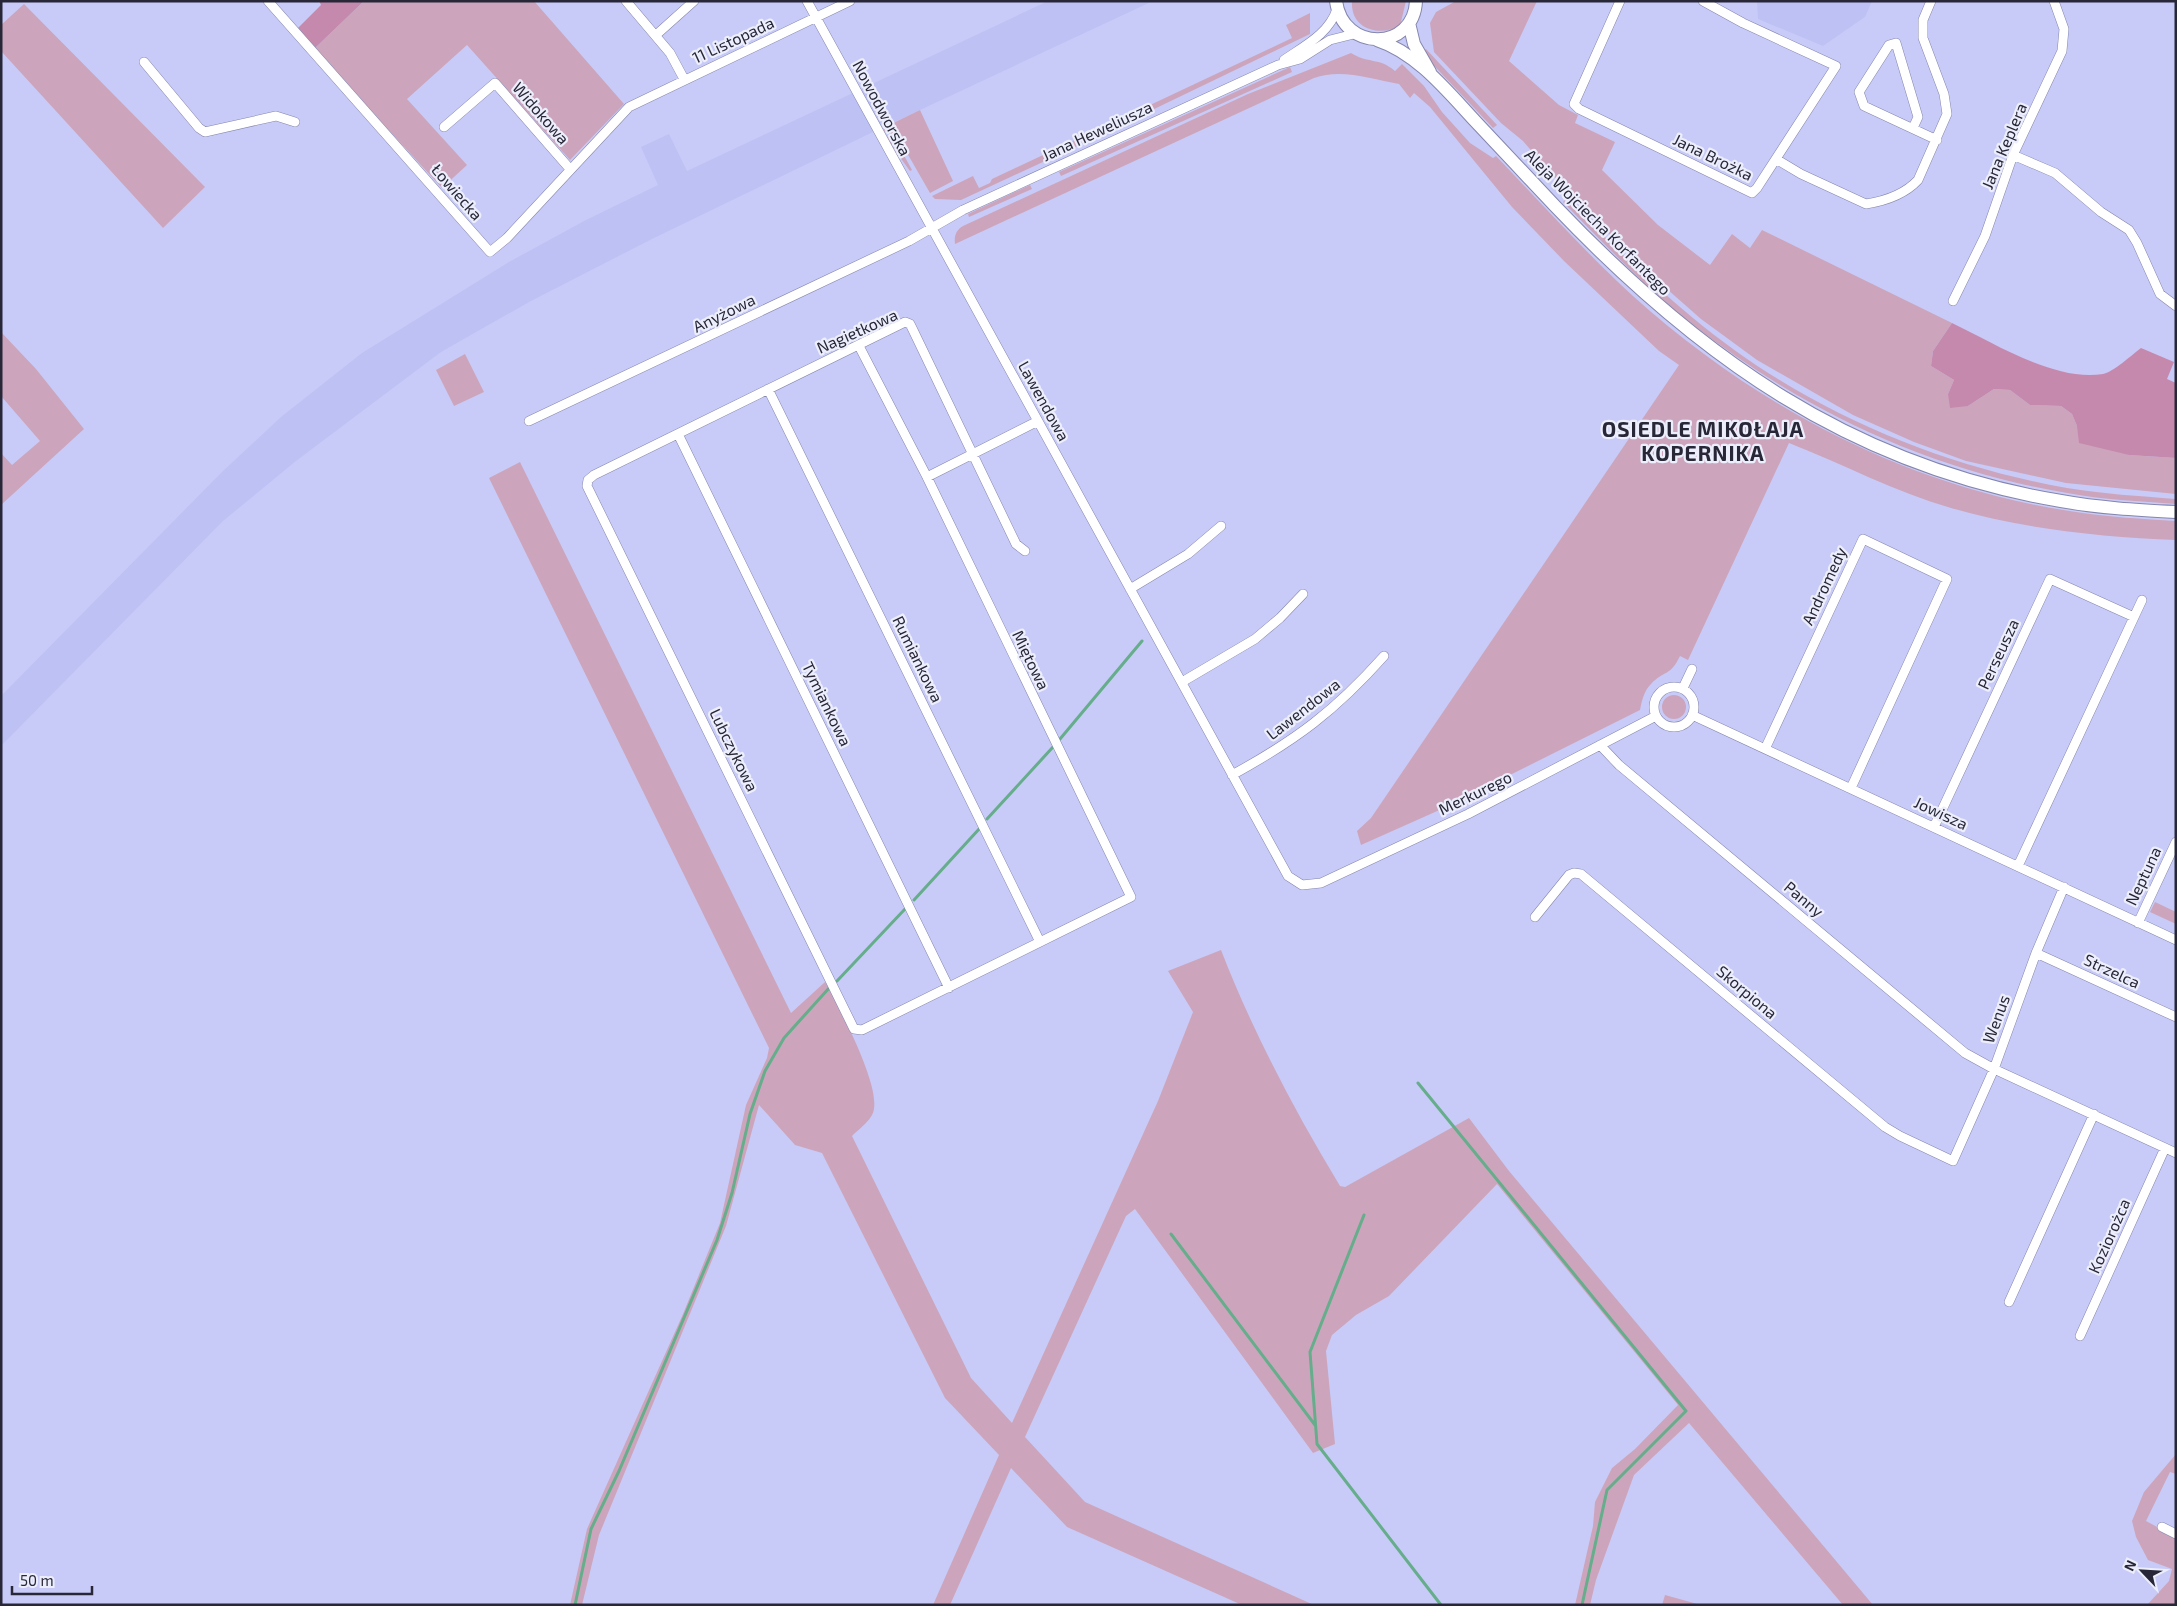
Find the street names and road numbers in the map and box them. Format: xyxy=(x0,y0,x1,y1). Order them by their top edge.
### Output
street label: 11 Listopada xyxy=(689,12,777,67)
street label: Nowodworska xyxy=(849,57,916,159)
street label: Widokowa xyxy=(509,78,574,148)
street label: Jana Heweliusza xyxy=(1038,97,1155,164)
street label: Jana Keplera xyxy=(1977,100,2030,192)
street label: Jana Brożka xyxy=(1670,129,1756,184)
street label: Aleja Wojciecha Korfantego xyxy=(1521,145,1675,299)
street label: Łowiecka xyxy=(428,160,487,223)
street label: Anyżowa xyxy=(690,289,758,336)
street label: Nagietkowa xyxy=(813,304,900,357)
street label: Lawendowa xyxy=(1015,358,1074,444)
street label: Andromedy xyxy=(1797,543,1850,628)
street label: Rumiankowa xyxy=(889,612,948,705)
street label: Perseusza xyxy=(1973,616,2022,692)
street label: Miętowa xyxy=(1009,627,1054,693)
street label: Tymiankowa xyxy=(799,658,856,749)
street label: Lawendowa xyxy=(1262,674,1343,743)
street label: Lubczykowa xyxy=(706,705,763,794)
street label: Merkurego xyxy=(1435,767,1514,818)
street label: Jowisza xyxy=(1911,792,1971,833)
street label: Neptuna xyxy=(2121,843,2164,908)
street label: Panny xyxy=(1781,877,1828,921)
street label: Strzelca xyxy=(2081,949,2143,992)
street label: Skorpiona xyxy=(1713,961,1781,1022)
street label: Wenus xyxy=(1978,992,2013,1046)
street label: Koziorożca xyxy=(2084,1196,2133,1276)

